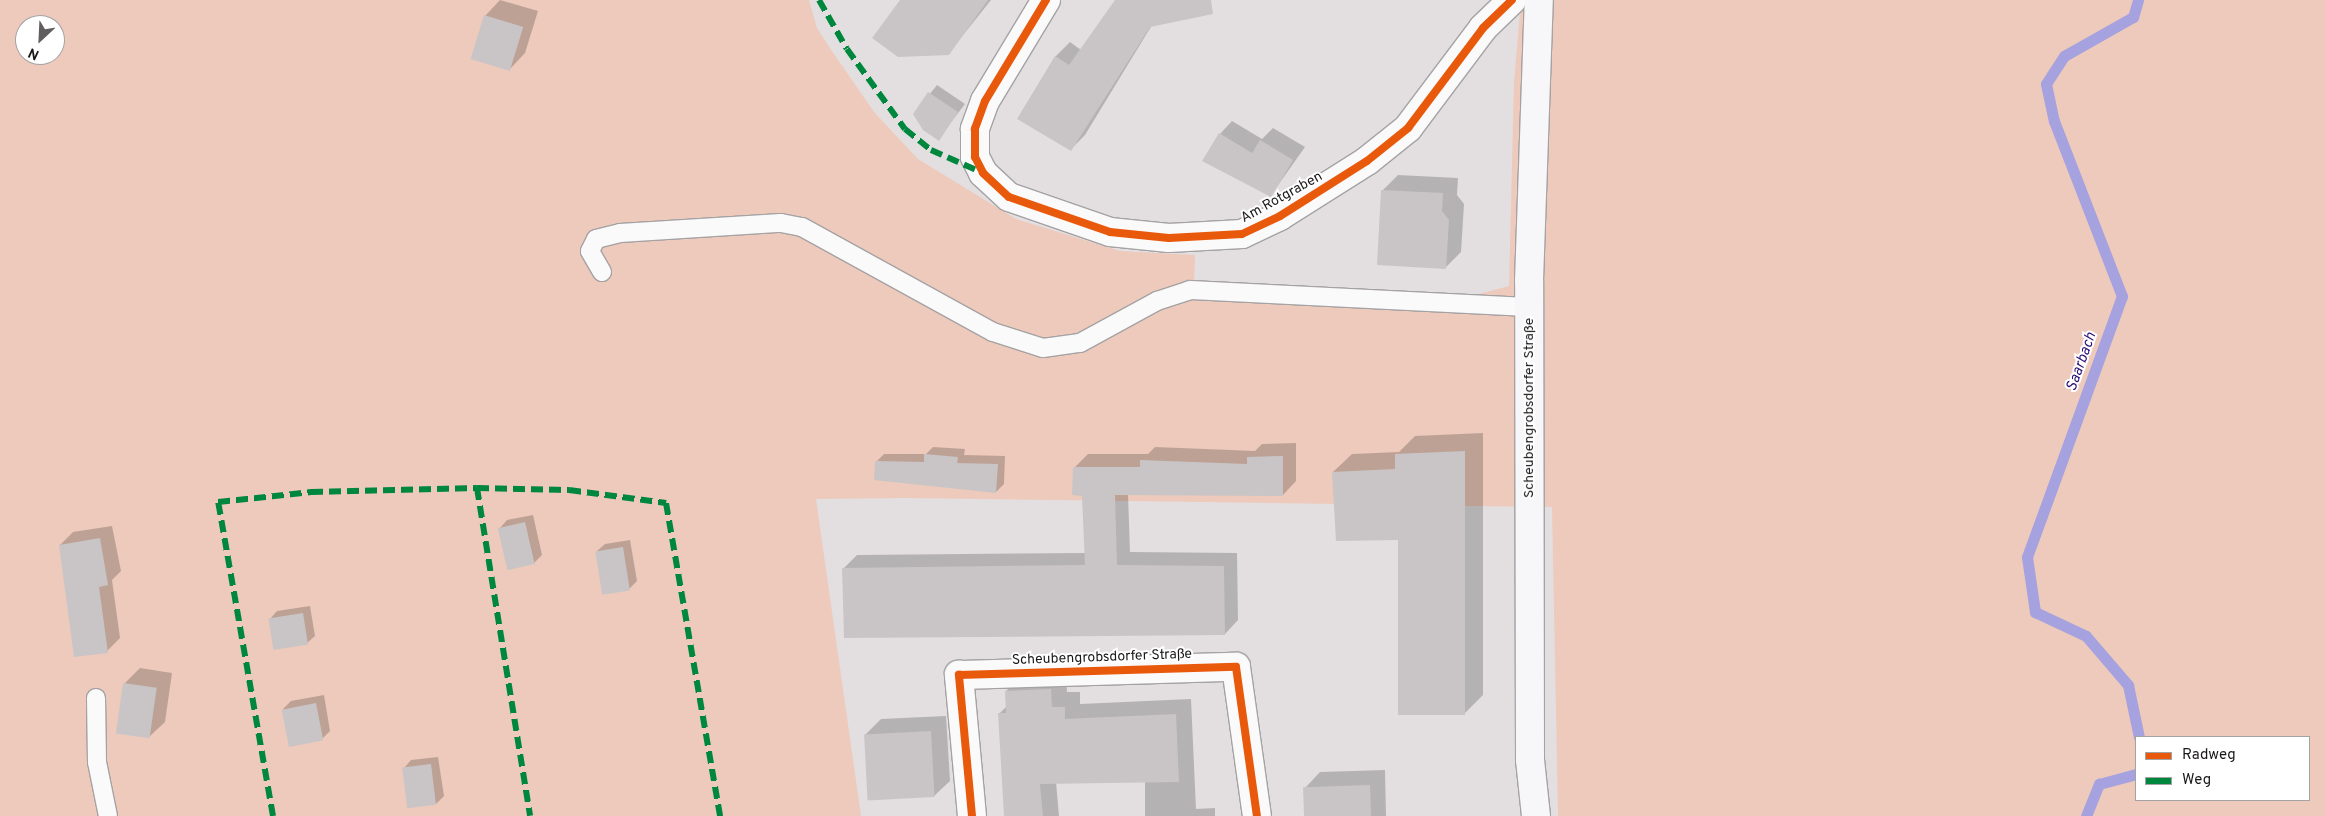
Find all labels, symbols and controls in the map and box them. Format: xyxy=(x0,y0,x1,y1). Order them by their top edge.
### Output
north arrow xyxy=(15,15,65,65)
text: N xyxy=(26,43,42,63)
street label: Am Rotgraben xyxy=(1238,169,1326,227)
street label: Scheubengrobsdorfer Straße xyxy=(1522,318,1538,498)
water label: Saarbach xyxy=(2063,330,2101,394)
street label: Scheubengrobsdorfer Straße xyxy=(1012,646,1192,670)
legend xyxy=(2135,736,2310,801)
text: Radweg xyxy=(2182,746,2236,765)
text: Weg xyxy=(2182,771,2211,790)

